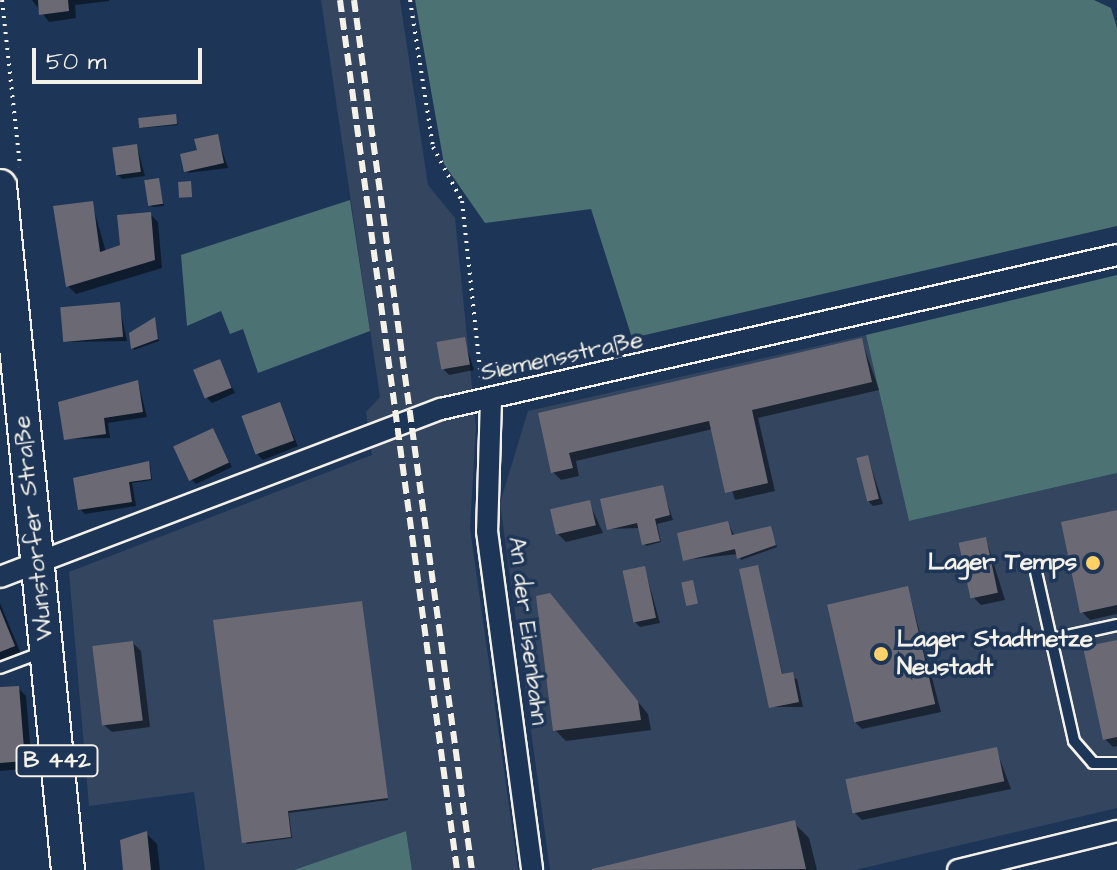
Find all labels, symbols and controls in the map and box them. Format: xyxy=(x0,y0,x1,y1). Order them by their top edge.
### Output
scale bar xyxy=(36,32,206,82)
text: 50 m xyxy=(46,45,106,79)
street label: Siemensstraße xyxy=(478,326,646,388)
street label: Wunstorfer Straße xyxy=(8,414,60,642)
street label: An der Eisenbahn xyxy=(501,535,553,727)
place label: Lager Temps xyxy=(928,549,1077,577)
marker: Lager Temps xyxy=(1084,554,1102,572)
place label: Lager Stadtnetze Neustadt xyxy=(897,626,1093,682)
marker: Lager Stadtnetze Neustadt xyxy=(872,645,890,663)
road number: B 442 xyxy=(15,743,99,779)

